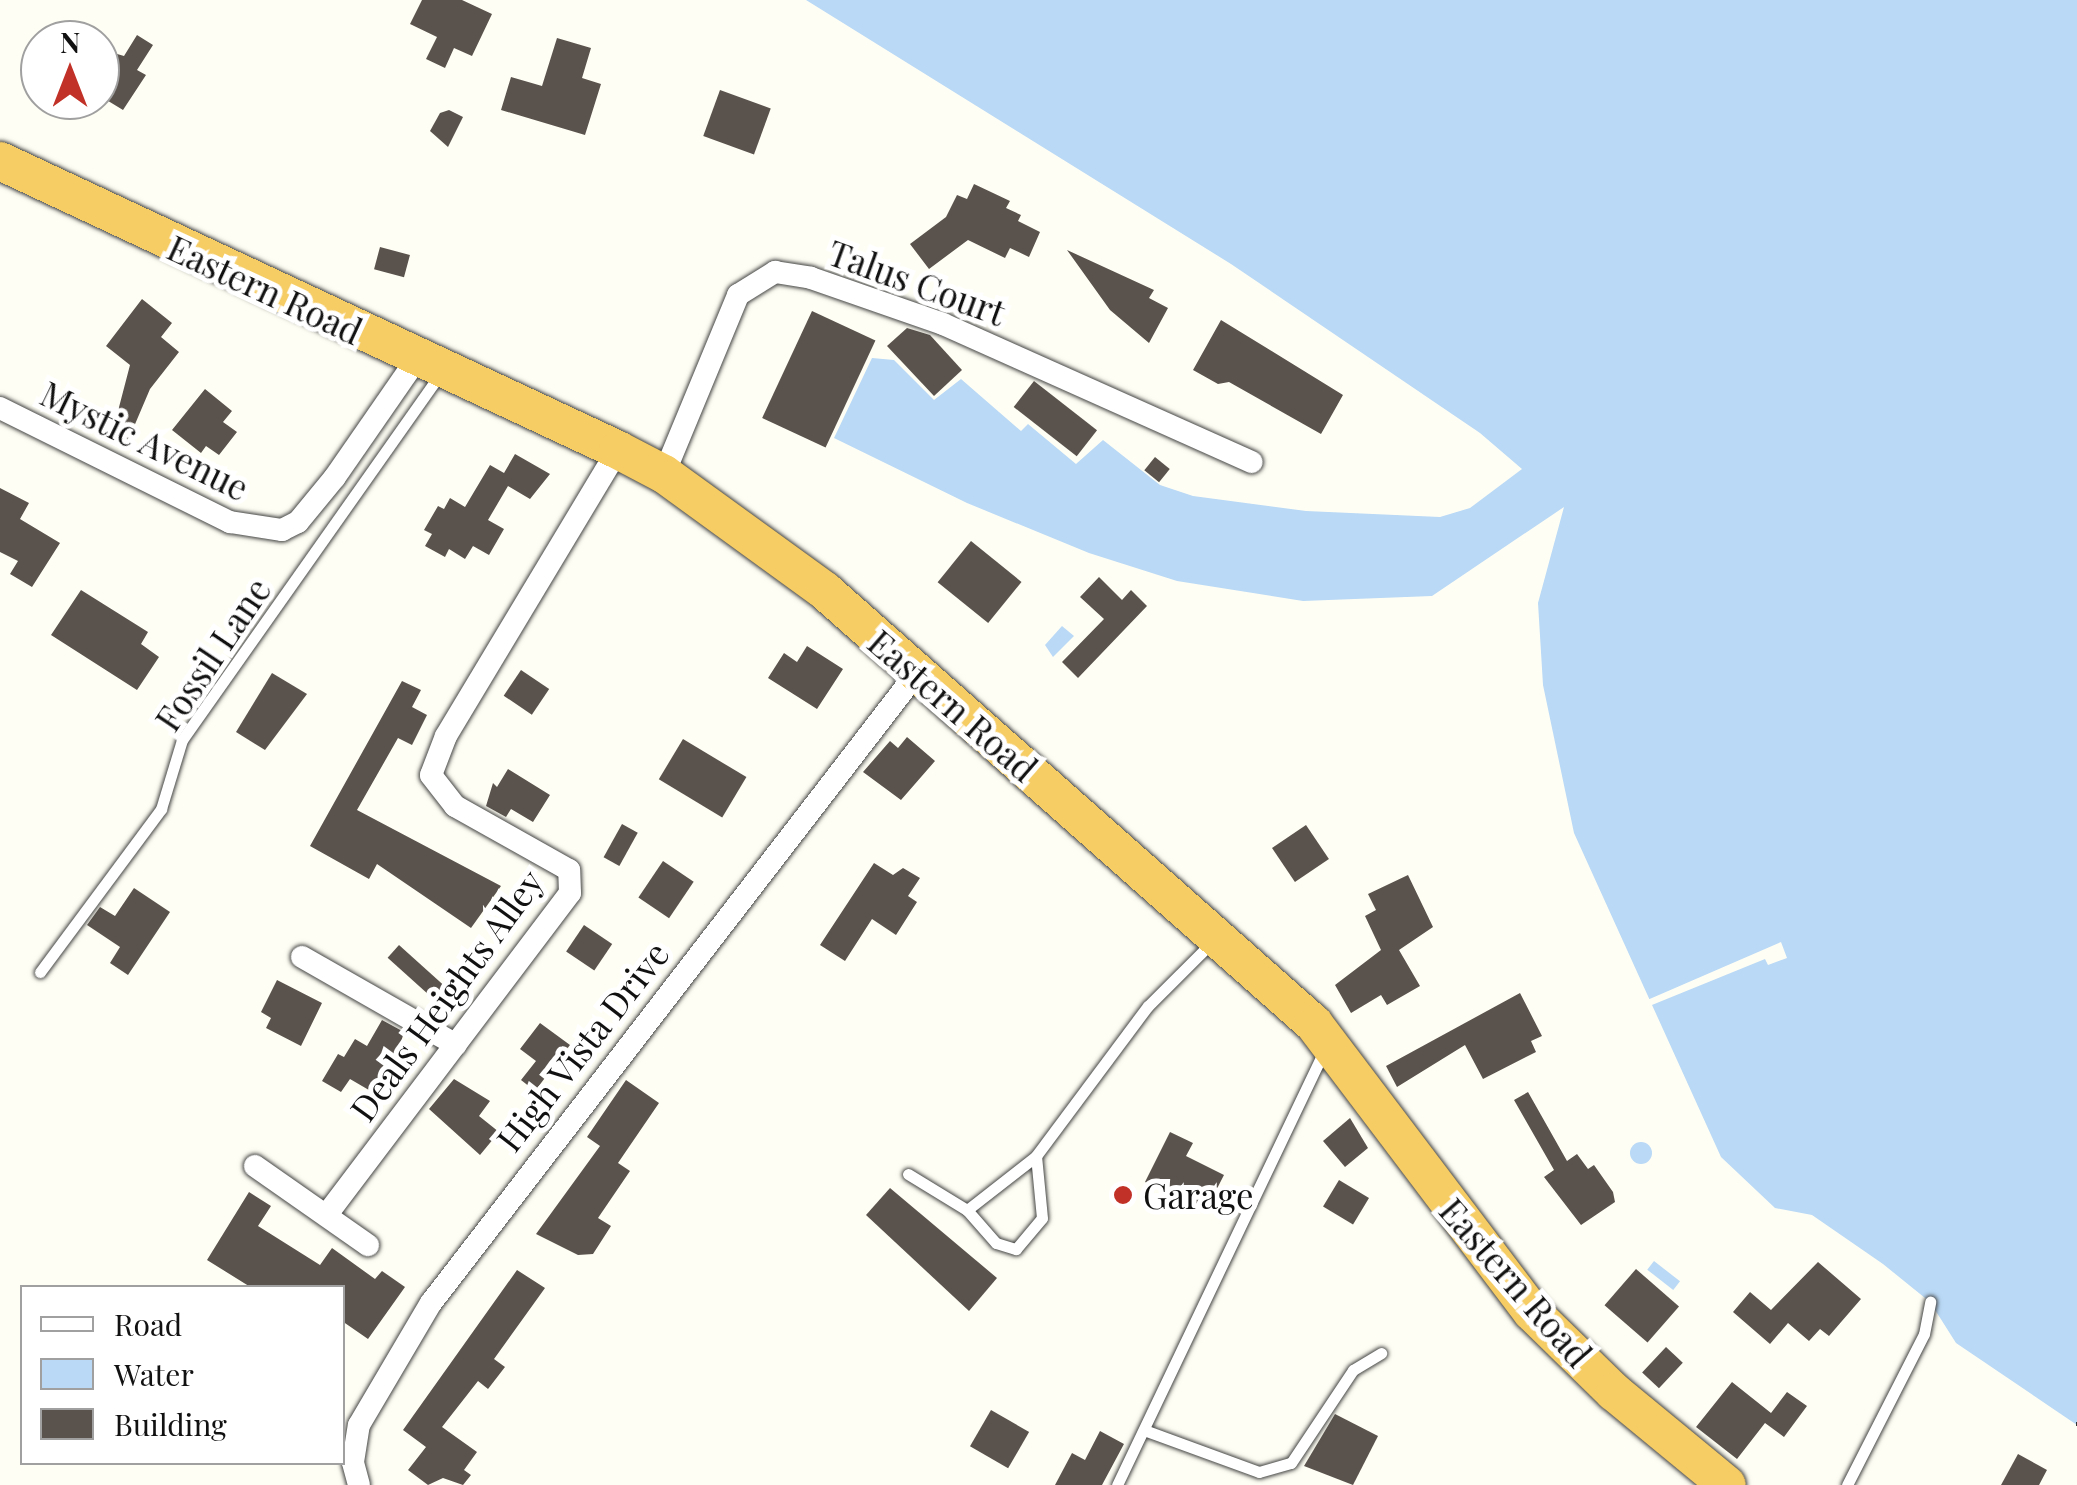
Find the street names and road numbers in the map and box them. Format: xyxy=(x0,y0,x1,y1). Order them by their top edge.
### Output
street label: Eastern Road xyxy=(161,226,369,352)
street label: Talus Court xyxy=(823,231,1011,333)
street label: Mystic Avenue xyxy=(34,371,256,509)
street label: Fossil Lane xyxy=(146,570,278,738)
street label: Eastern Road xyxy=(860,620,1046,790)
street label: Deals Heights Alley xyxy=(340,861,552,1129)
street label: High Vista Drive xyxy=(487,932,677,1160)
street label: Eastern Road xyxy=(1431,1189,1601,1375)

